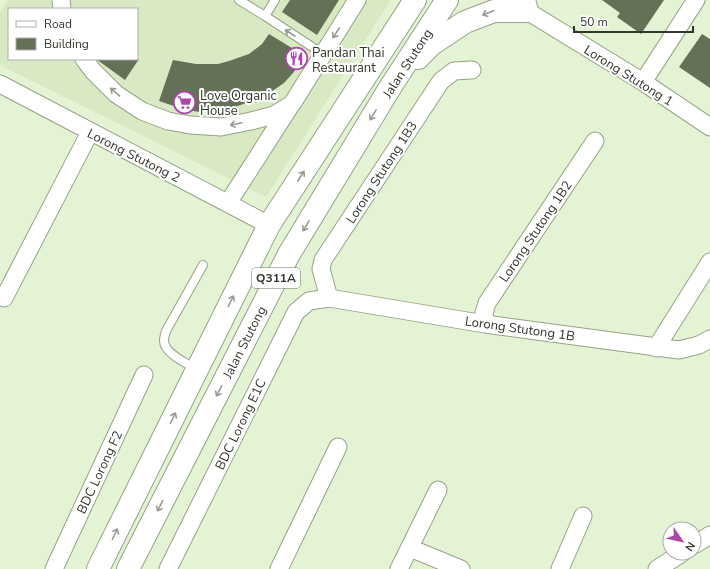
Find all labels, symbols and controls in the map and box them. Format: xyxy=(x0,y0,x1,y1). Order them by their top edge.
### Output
legend xyxy=(8,8,138,60)
scale bar xyxy=(574,8,693,34)
one-way arrow xyxy=(483,10,495,18)
text: 50 m xyxy=(580,14,608,30)
text: Road xyxy=(44,16,72,32)
street label: Jalan Stutong xyxy=(378,25,437,102)
one-way arrow xyxy=(332,27,340,38)
one-way arrow xyxy=(285,29,296,37)
text: Building xyxy=(44,36,89,52)
street label: Lorong Stutong 1 xyxy=(580,41,677,111)
place label: Pandan Thai Restaurant xyxy=(312,44,385,77)
restaurant icon: Pandan Thai Restaurant xyxy=(283,46,309,72)
place label: Love Organic House xyxy=(200,87,276,120)
one-way arrow xyxy=(110,88,120,97)
supermarket icon: Love Organic House xyxy=(172,89,198,115)
one-way arrow xyxy=(369,109,377,120)
street label: Lorong Stutong 1B3 xyxy=(342,118,422,227)
one-way arrow xyxy=(230,121,243,129)
street label: Lorong Stutong 2 xyxy=(84,125,183,187)
one-way arrow xyxy=(297,170,305,182)
street label: Lorong Stutong 1B2 xyxy=(495,177,576,286)
one-way arrow xyxy=(301,220,309,232)
road number: Q311A xyxy=(252,268,300,288)
one-way arrow xyxy=(227,295,235,307)
street label: Jalan Stutong xyxy=(218,303,271,383)
street label: Lorong Stutong 1B xyxy=(464,312,576,346)
street label: BDC Lorong E1C xyxy=(211,376,271,473)
one-way arrow xyxy=(215,384,222,396)
one-way arrow xyxy=(170,412,177,424)
street label: BDC Lorong F2 xyxy=(73,428,127,517)
one-way arrow xyxy=(156,500,163,512)
north arrow xyxy=(662,521,702,561)
one-way arrow xyxy=(112,528,119,540)
text: N xyxy=(681,539,698,554)

